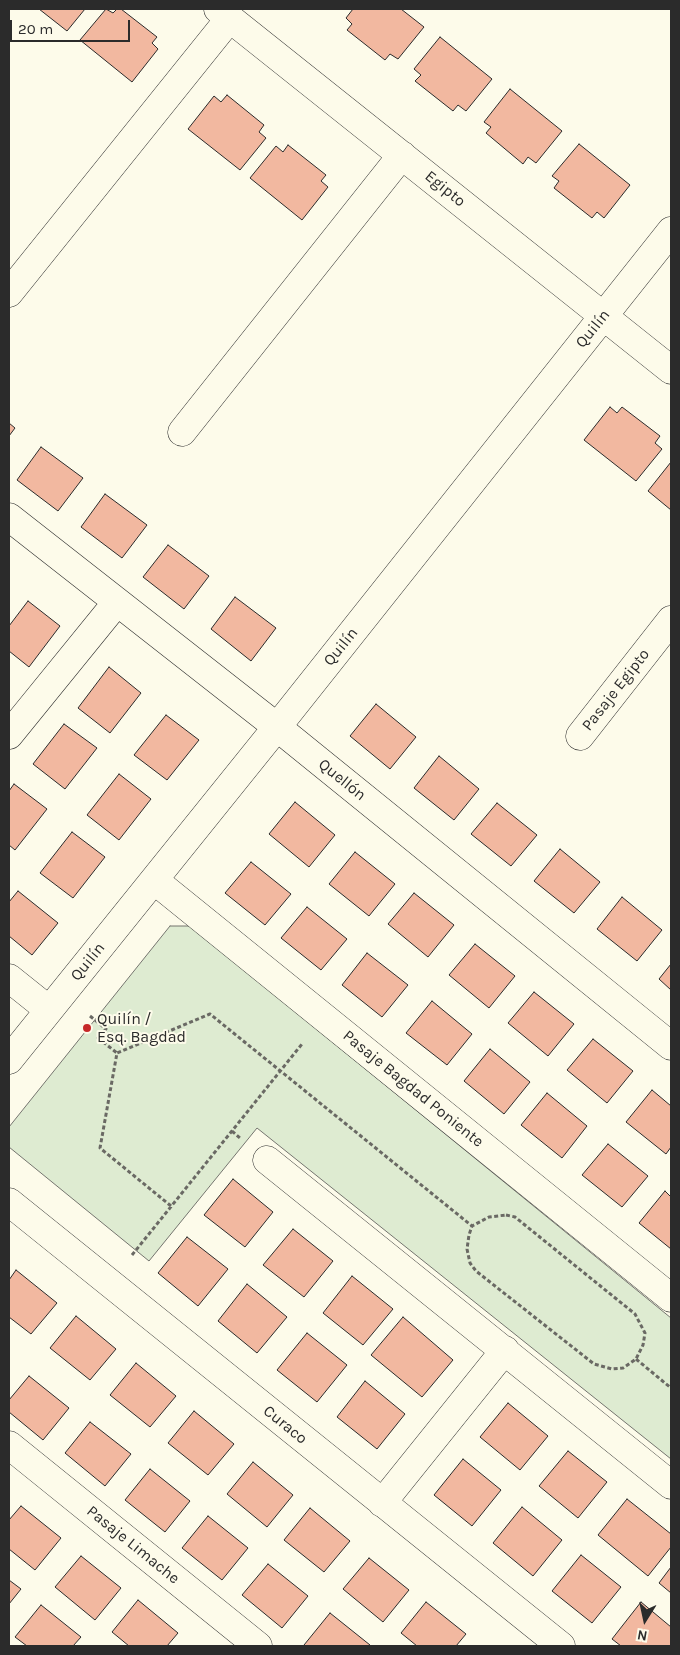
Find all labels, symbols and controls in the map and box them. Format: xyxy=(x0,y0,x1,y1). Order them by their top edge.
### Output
scale bar xyxy=(12,10,132,42)
text: 20 m xyxy=(18,20,53,38)
street label: Egipto xyxy=(421,167,469,211)
street label: Quilín xyxy=(572,306,614,352)
street label: Quilín xyxy=(320,624,362,670)
street label: Pasaje Egipto xyxy=(578,645,654,735)
street label: Quellón xyxy=(314,755,370,805)
street label: Quilín xyxy=(67,939,109,985)
place label: Quilín / Esq. Bagdad xyxy=(97,1009,186,1047)
marker: Quilín / Esq. Bagdad xyxy=(81,1022,93,1034)
street label: Pasaje Bagdad Poniente xyxy=(339,1026,487,1152)
street label: Curaco xyxy=(259,1401,311,1449)
street label: Pasaje Limache xyxy=(83,1502,183,1588)
north arrow xyxy=(620,1595,670,1645)
text: N xyxy=(636,1626,649,1645)

